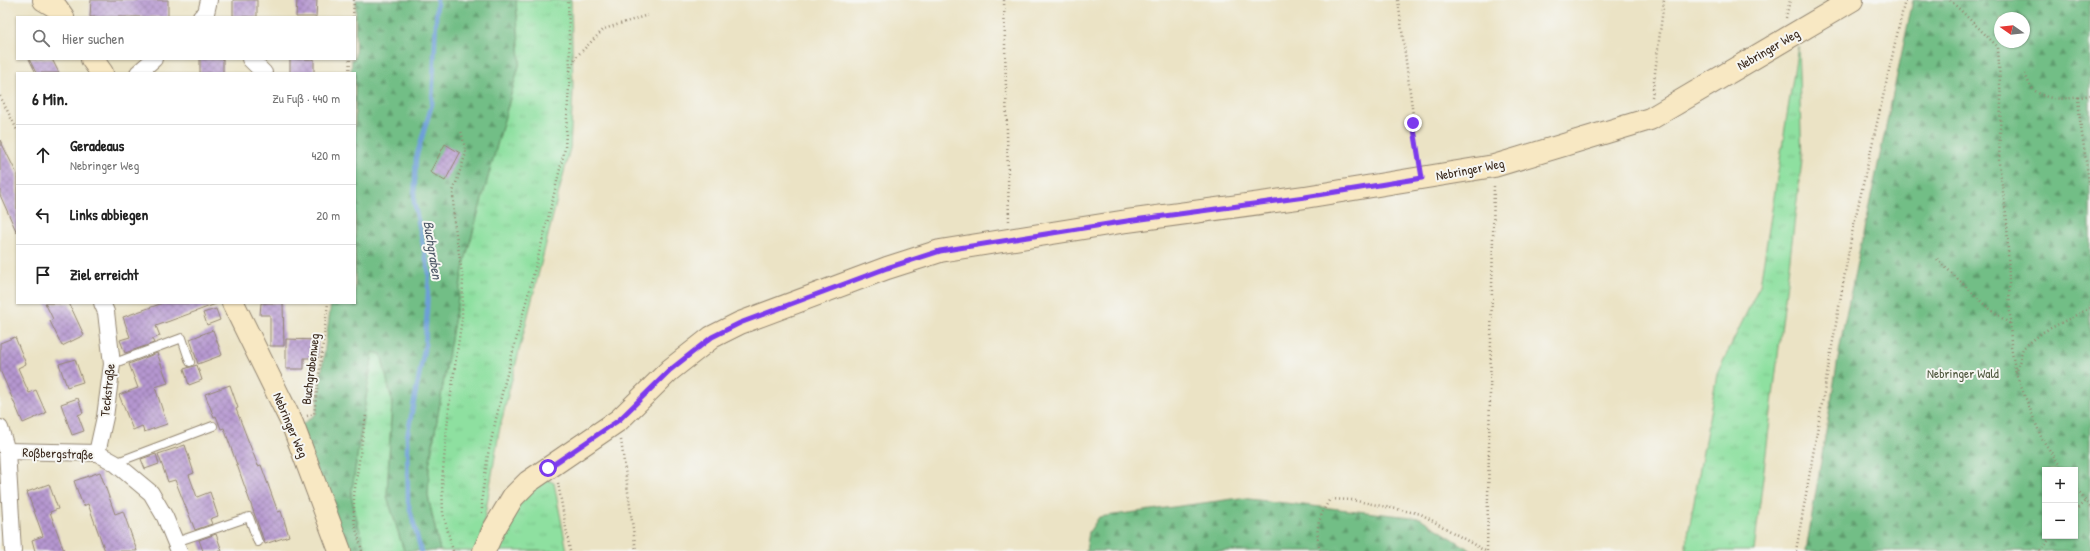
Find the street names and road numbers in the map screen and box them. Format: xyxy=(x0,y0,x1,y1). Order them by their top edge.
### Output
street label: Nebringer Weg xyxy=(1734,24,1803,74)
street label: Nebringer Weg xyxy=(1434,154,1506,184)
street label: Buchgrabenweg xyxy=(297,332,323,406)
street label: Teckstraße xyxy=(95,363,119,417)
street label: Nebringer Weg xyxy=(269,390,313,461)
street label: Roßbergstraße xyxy=(22,443,94,463)

